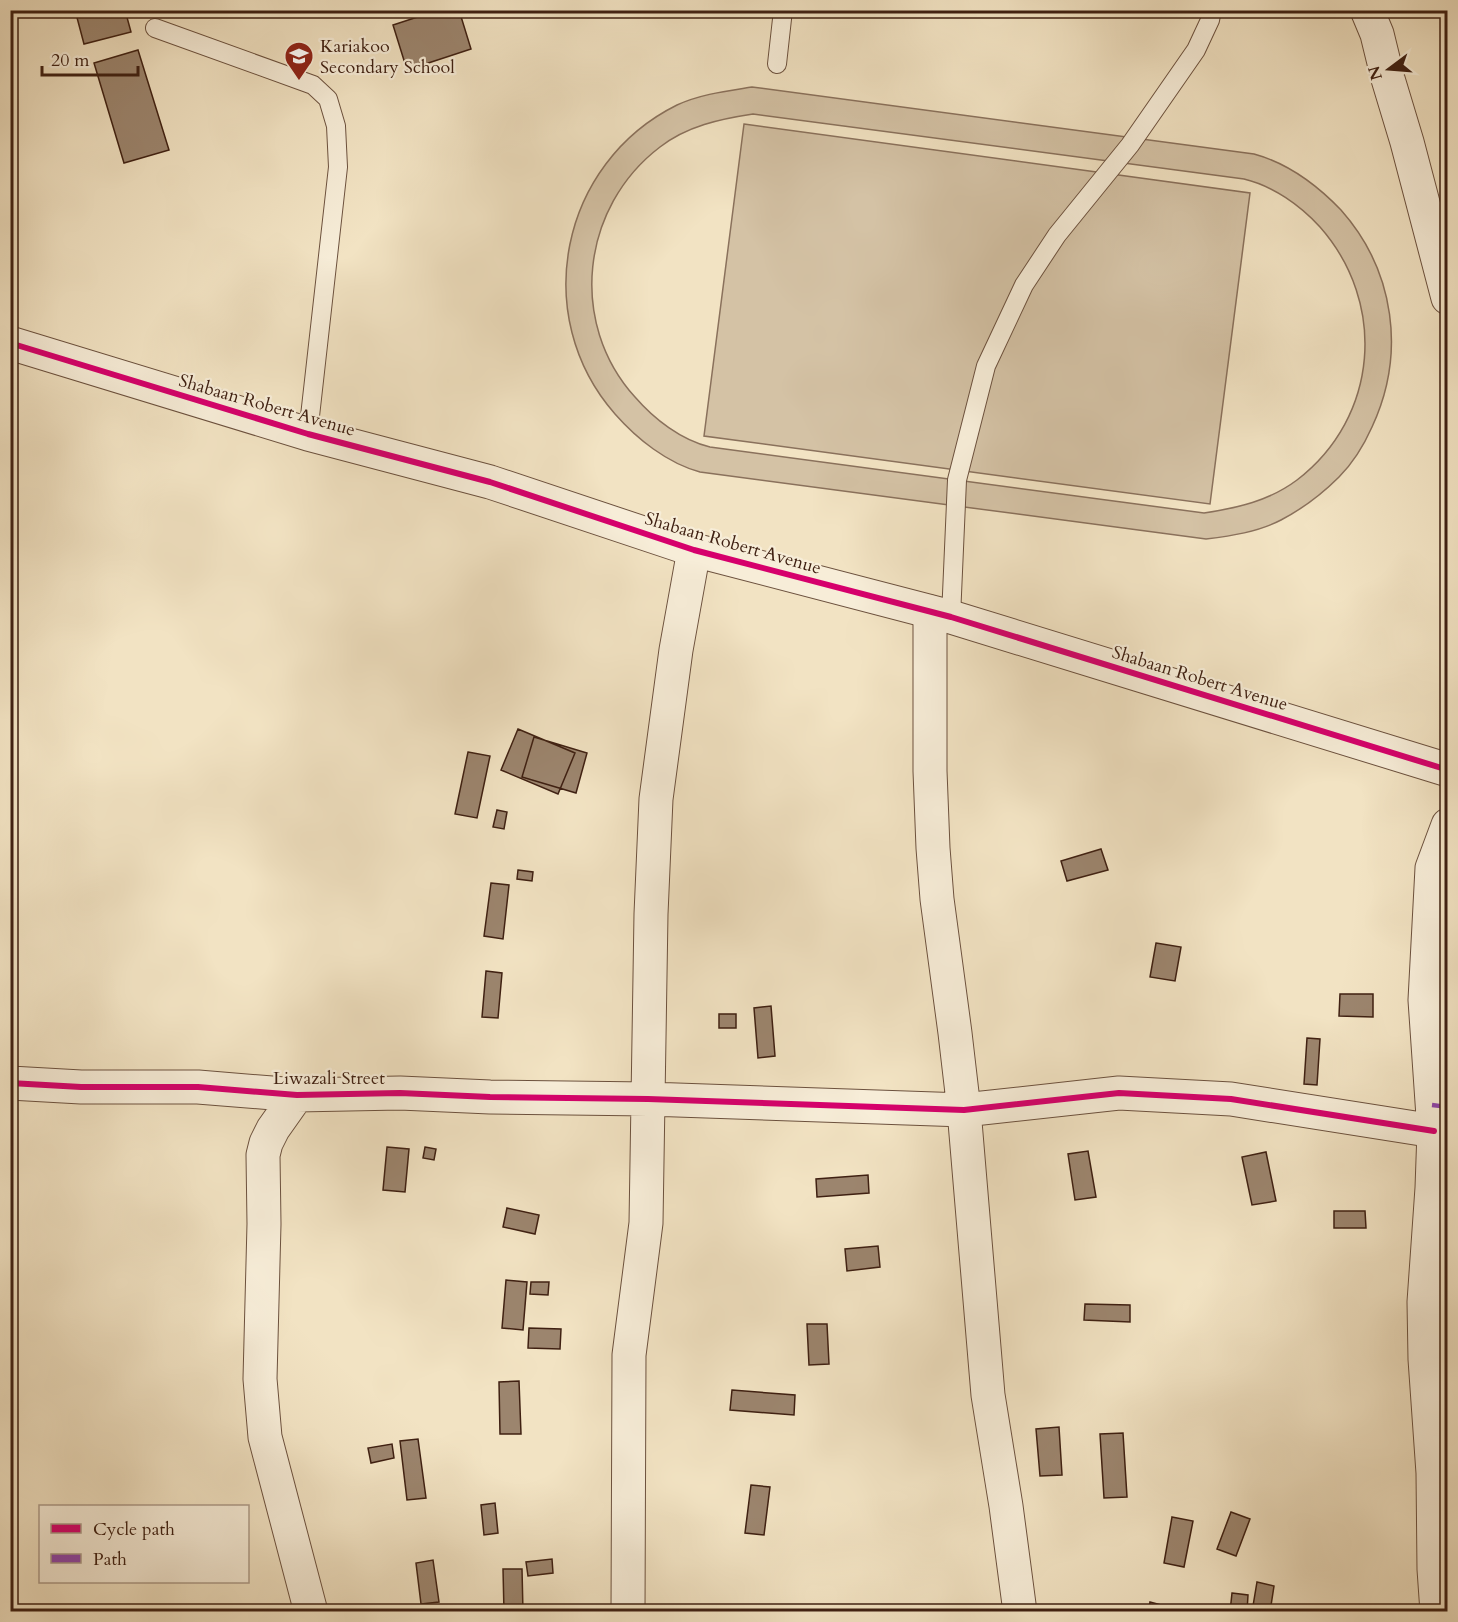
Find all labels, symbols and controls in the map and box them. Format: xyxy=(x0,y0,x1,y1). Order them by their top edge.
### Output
place label: Kariakoo Secondary School xyxy=(320,34,455,80)
scale bar xyxy=(42,39,138,77)
north arrow xyxy=(1359,39,1419,99)
school or university icon: Kariakoo Secondary School xyxy=(283,40,315,82)
text: 20 m xyxy=(51,48,90,73)
text: N xyxy=(1363,63,1388,83)
street label: Shabaan Robert Avenue xyxy=(176,368,358,443)
street label: Shabaan Robert Avenue xyxy=(642,506,824,581)
street label: Shabaan Robert Avenue xyxy=(1109,640,1291,717)
street label: Liwazali Street xyxy=(273,1066,385,1091)
legend xyxy=(39,1505,249,1583)
text: Cycle path xyxy=(93,1517,175,1542)
text: Path xyxy=(93,1547,127,1572)

